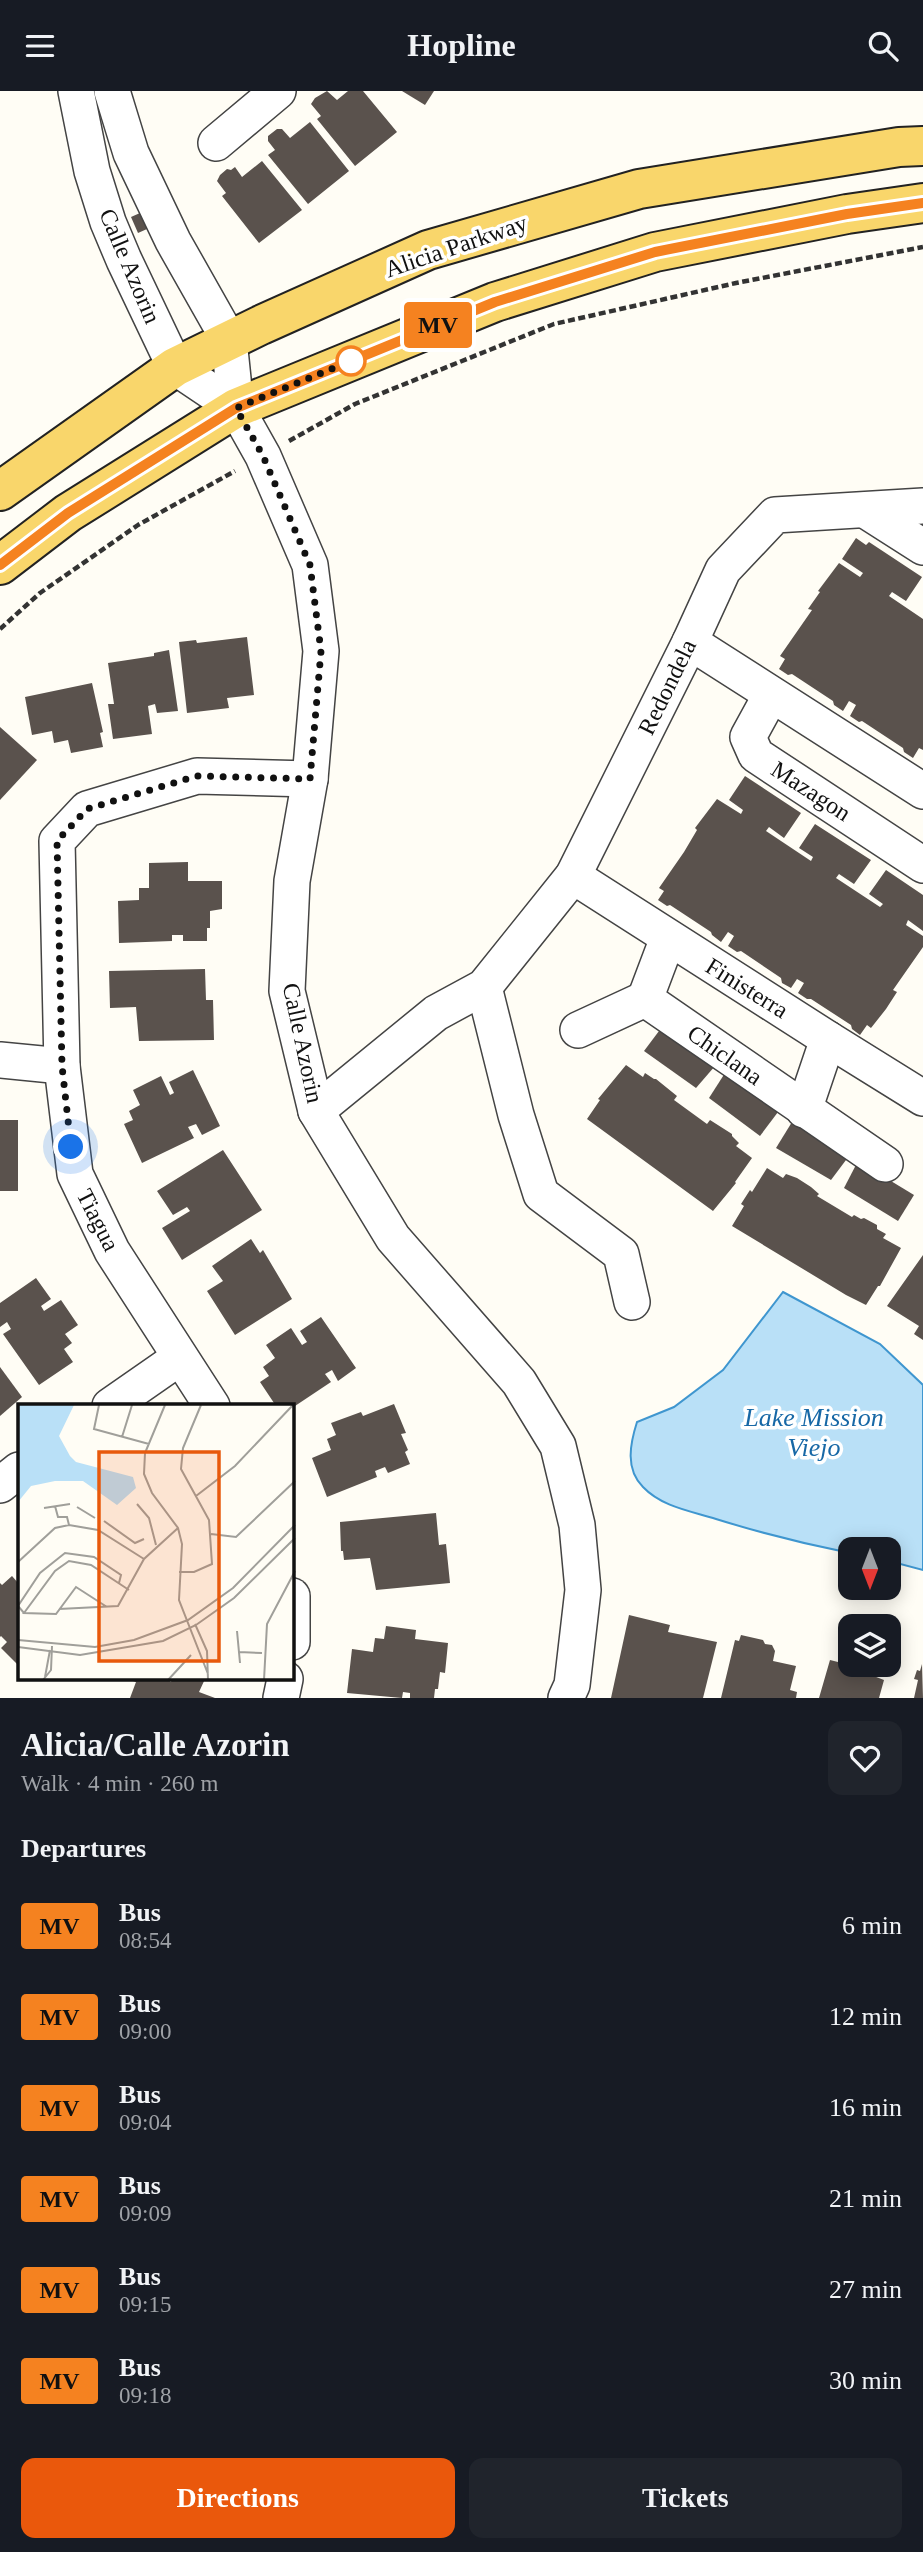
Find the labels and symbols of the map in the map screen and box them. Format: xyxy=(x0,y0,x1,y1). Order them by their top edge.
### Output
street label: Calle Azorin xyxy=(94,205,166,327)
street label: Alicia Parkway xyxy=(382,210,530,282)
line badge: MV xyxy=(406,302,470,348)
unlabelled marker xyxy=(336,346,366,376)
street label: Redondela xyxy=(633,635,701,739)
street label: Mazagon xyxy=(766,756,856,826)
street label: Finisterra xyxy=(701,953,793,1024)
street label: Calle Azorin xyxy=(278,981,328,1105)
street label: Chiclana xyxy=(683,1020,768,1090)
your location xyxy=(53,1129,88,1164)
street label: Tiagua xyxy=(71,1185,125,1256)
water label: Lake Mission Viejo xyxy=(743,1403,884,1462)
inset map xyxy=(18,1404,294,1681)
north arrow xyxy=(838,1537,901,1599)

